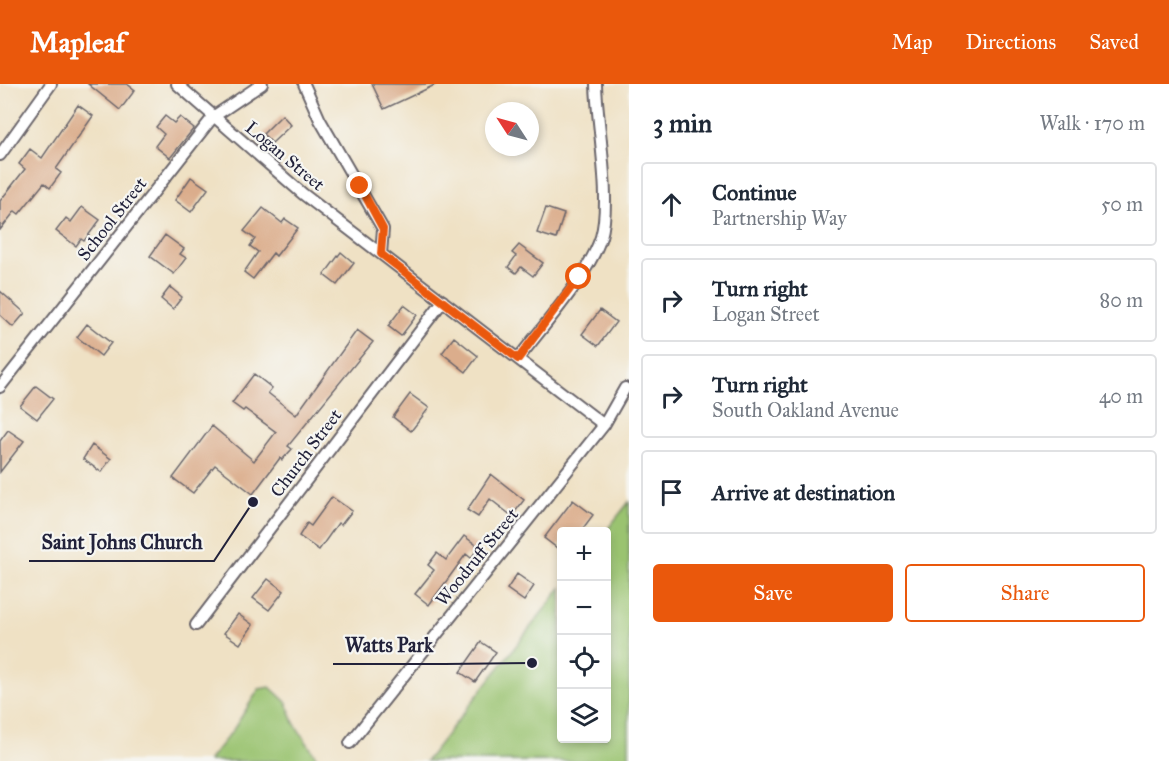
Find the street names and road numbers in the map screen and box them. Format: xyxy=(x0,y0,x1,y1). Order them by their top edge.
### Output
street label: Logan Street xyxy=(240,116,330,197)
street label: School Street xyxy=(73,172,152,265)
street label: Church Street xyxy=(266,404,347,501)
street label: Woodruff Street xyxy=(431,503,524,610)

